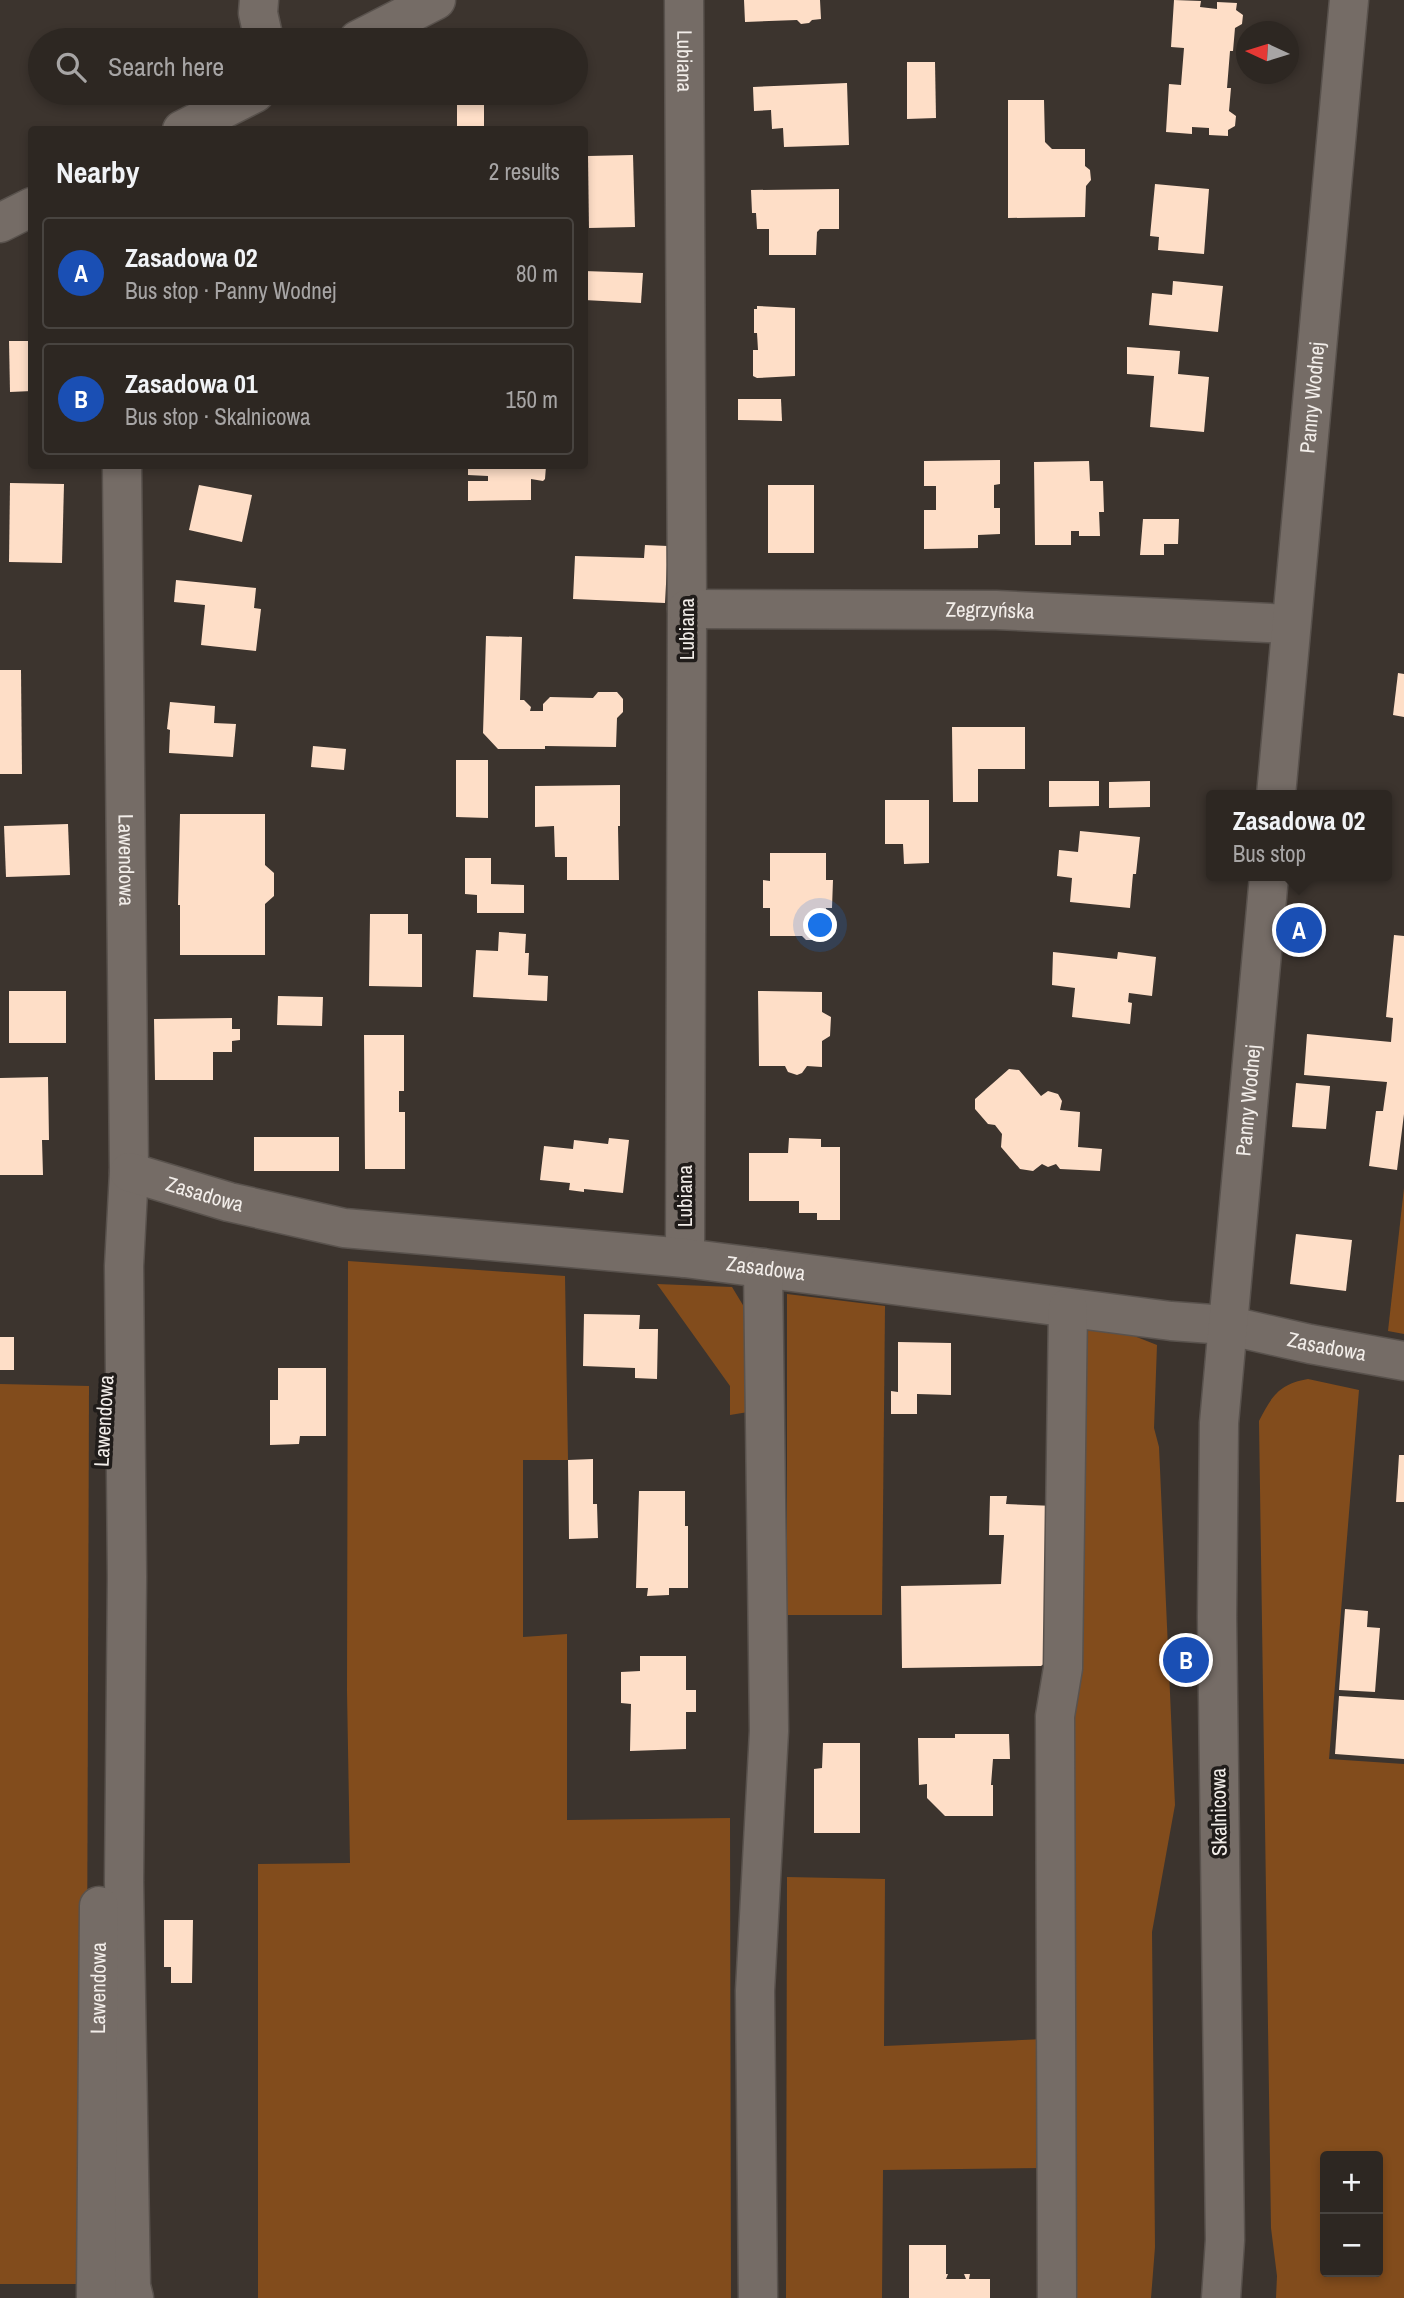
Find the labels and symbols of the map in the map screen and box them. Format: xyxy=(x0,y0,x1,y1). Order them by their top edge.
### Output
north arrow xyxy=(1236,21,1299,84)
street label: Lubiana xyxy=(670,30,699,93)
street label: Panny Wodnej xyxy=(1292,341,1332,455)
street label: Zegrzyńska xyxy=(945,595,1036,626)
street label: Lubiana xyxy=(672,597,701,660)
street label: Lawendowa xyxy=(111,814,141,906)
pin: A xyxy=(1276,904,1322,956)
your location xyxy=(803,908,837,942)
street label: Panny Wodnej xyxy=(1228,1044,1268,1157)
street label: Lubiana xyxy=(670,1164,699,1227)
street label: Zasadowa xyxy=(163,1169,247,1219)
street label: Zasadowa xyxy=(724,1248,807,1288)
street label: Zasadowa xyxy=(1285,1324,1369,1368)
street label: Lawendowa xyxy=(87,1374,120,1468)
pin: B xyxy=(1163,1634,1209,1686)
street label: Skalnicowa xyxy=(1203,1767,1234,1856)
street label: Lawendowa xyxy=(83,1942,113,2034)

